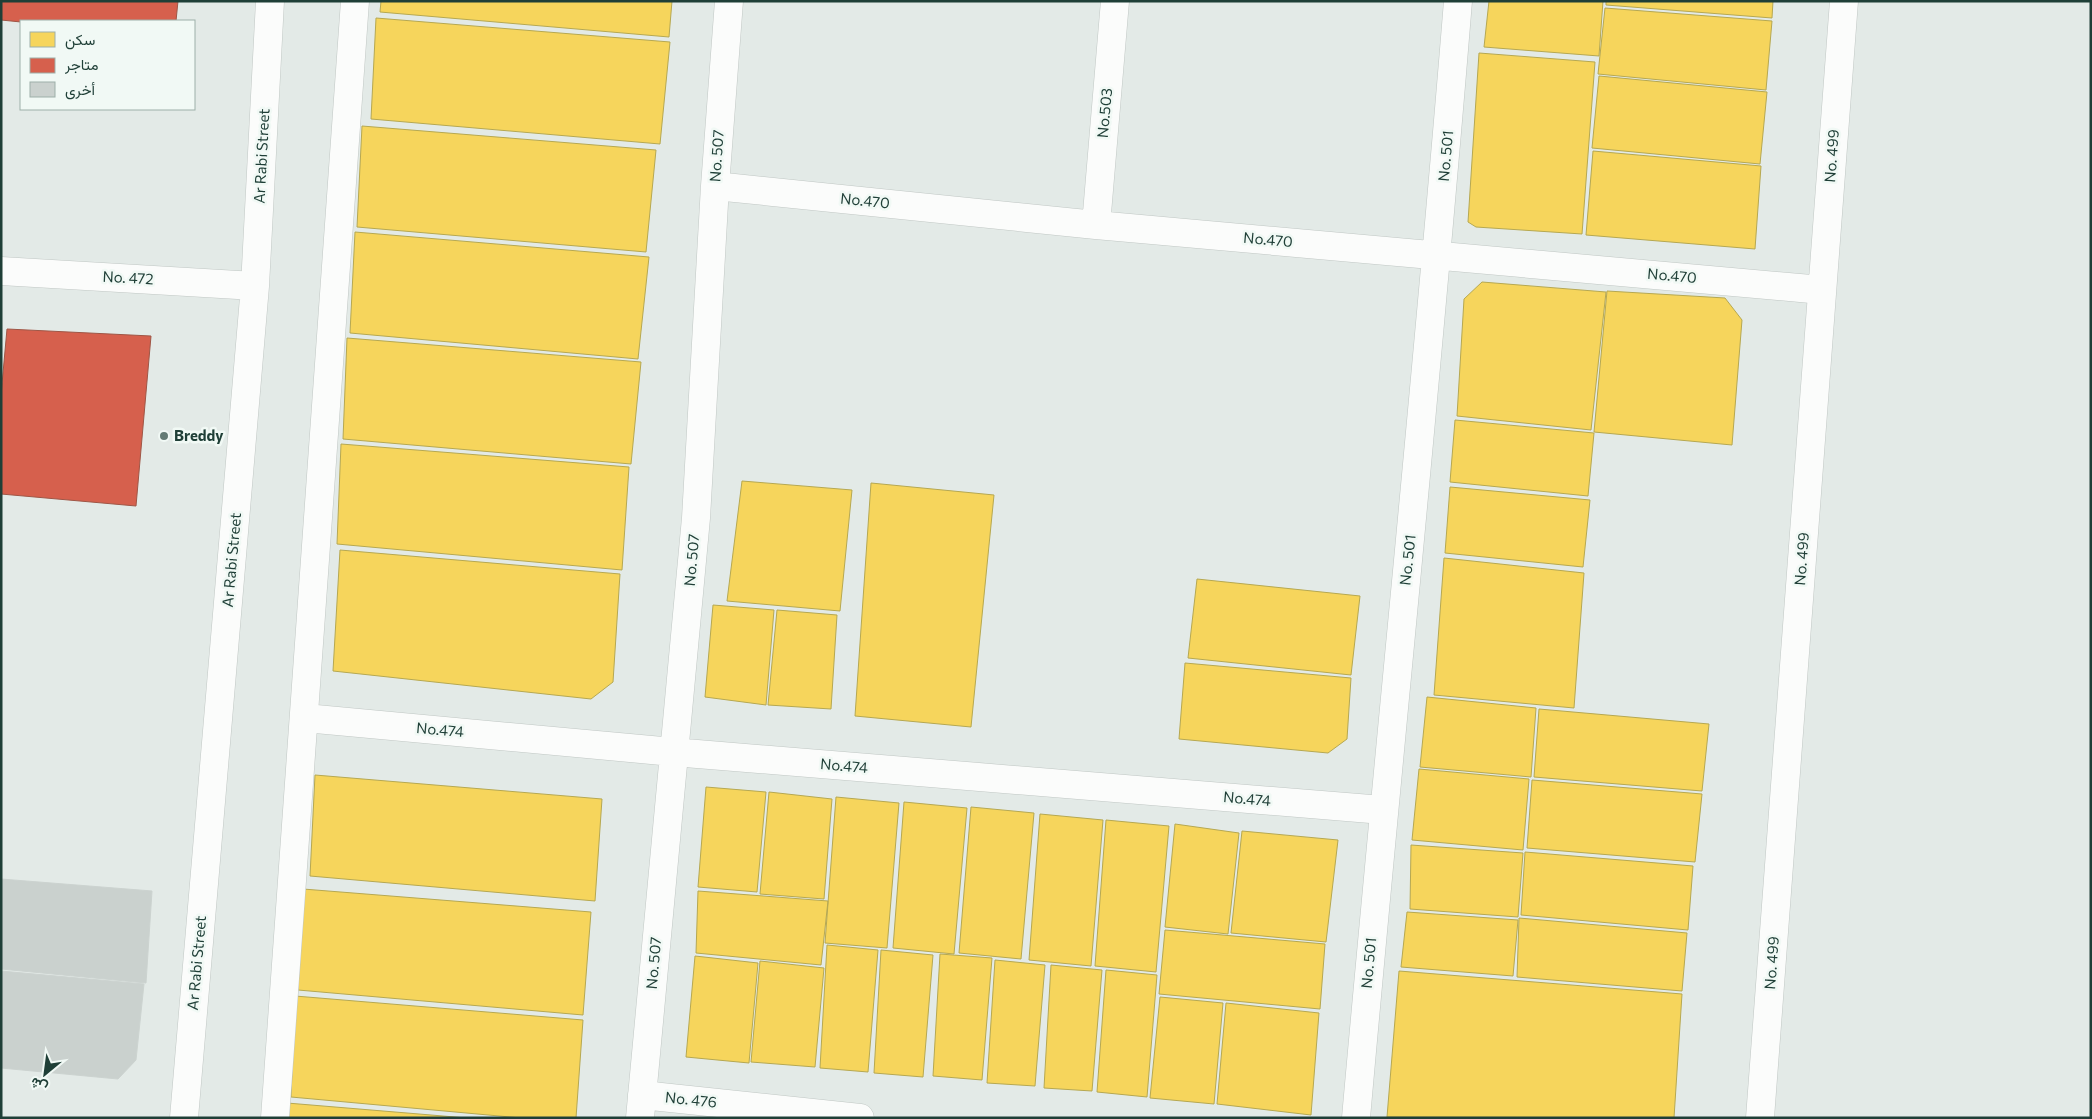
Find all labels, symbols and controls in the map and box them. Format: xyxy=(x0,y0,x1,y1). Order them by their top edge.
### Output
legend xyxy=(20,20,195,110)
text: سكن xyxy=(65,30,95,50)
text: متاجر xyxy=(64,55,99,74)
text: أخرى xyxy=(65,80,95,100)
street label: No.503 xyxy=(1093,87,1115,139)
street label: Ar Rabi Street xyxy=(250,108,272,204)
street label: No. 507 xyxy=(705,129,727,183)
street label: No. 499 xyxy=(1820,129,1842,183)
street label: No. 501 xyxy=(1434,130,1456,182)
street label: No.470 xyxy=(840,188,891,212)
street label: No.470 xyxy=(1243,228,1294,250)
street label: No.470 xyxy=(1647,264,1698,286)
street label: No. 472 xyxy=(102,267,154,287)
place label: Breddy xyxy=(174,426,224,444)
marker: Breddy xyxy=(158,430,170,442)
street label: Ar Rabi Street xyxy=(218,512,244,608)
street label: No. 499 xyxy=(1790,532,1812,586)
street label: No. 507 xyxy=(680,533,702,587)
street label: No. 501 xyxy=(1395,534,1419,586)
street label: No.474 xyxy=(415,718,465,740)
street label: No.474 xyxy=(819,754,869,776)
street label: No.474 xyxy=(1222,787,1272,809)
street label: Ar Rabi Street xyxy=(183,915,209,1011)
street label: No. 507 xyxy=(642,936,664,990)
street label: No. 499 xyxy=(1760,936,1782,990)
street label: No. 501 xyxy=(1357,937,1379,989)
north arrow xyxy=(20,1049,70,1099)
text: ش xyxy=(27,1073,50,1097)
street label: No. 476 xyxy=(664,1087,718,1111)

